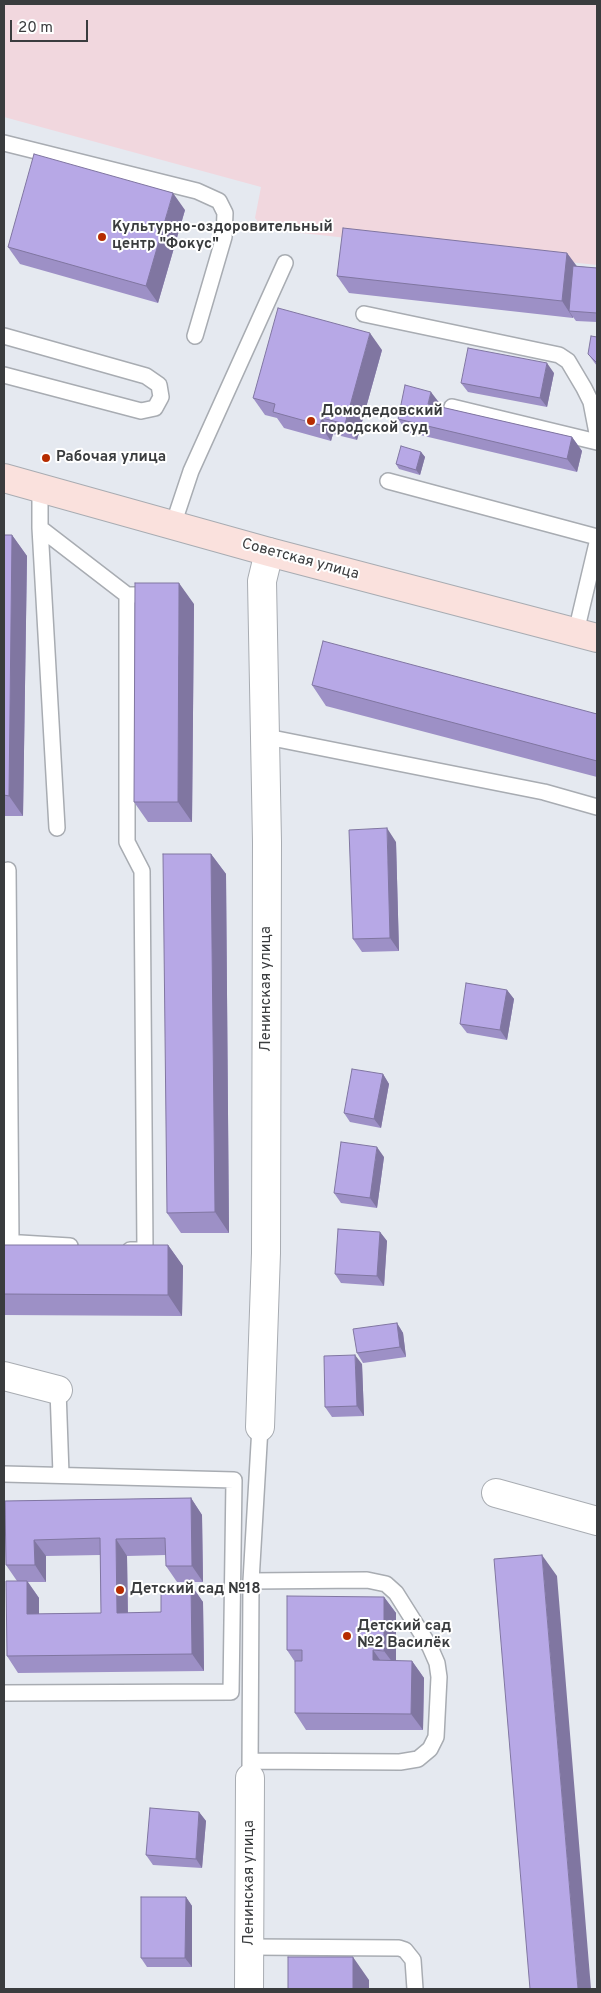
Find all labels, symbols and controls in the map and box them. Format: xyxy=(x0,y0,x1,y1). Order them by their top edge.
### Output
scale bar xyxy=(12,10,90,42)
text: 20 m xyxy=(18,19,53,38)
place label: Культурно-оздоровительный центр "Фокус" xyxy=(112,219,333,254)
marker: Культурно-оздоровительный центр "Фокус" xyxy=(96,231,108,243)
place label: Домодедовский городской суд xyxy=(321,403,443,438)
marker: Домодедовский городской суд xyxy=(305,415,317,427)
place label: Рабочая улица xyxy=(56,449,166,467)
marker: Рабочая улица xyxy=(40,452,52,464)
street label: Советская улица xyxy=(239,536,361,584)
street label: Ленинская улица xyxy=(258,926,276,1052)
place label: Детский сад №18 xyxy=(130,1581,261,1599)
marker: Детский сад №18 xyxy=(114,1584,126,1596)
place label: Детский сад №2 Василёк xyxy=(357,1618,451,1653)
marker: Детский сад №2 Василёк xyxy=(341,1630,353,1642)
street label: Ленинская улица xyxy=(241,1820,259,1946)

